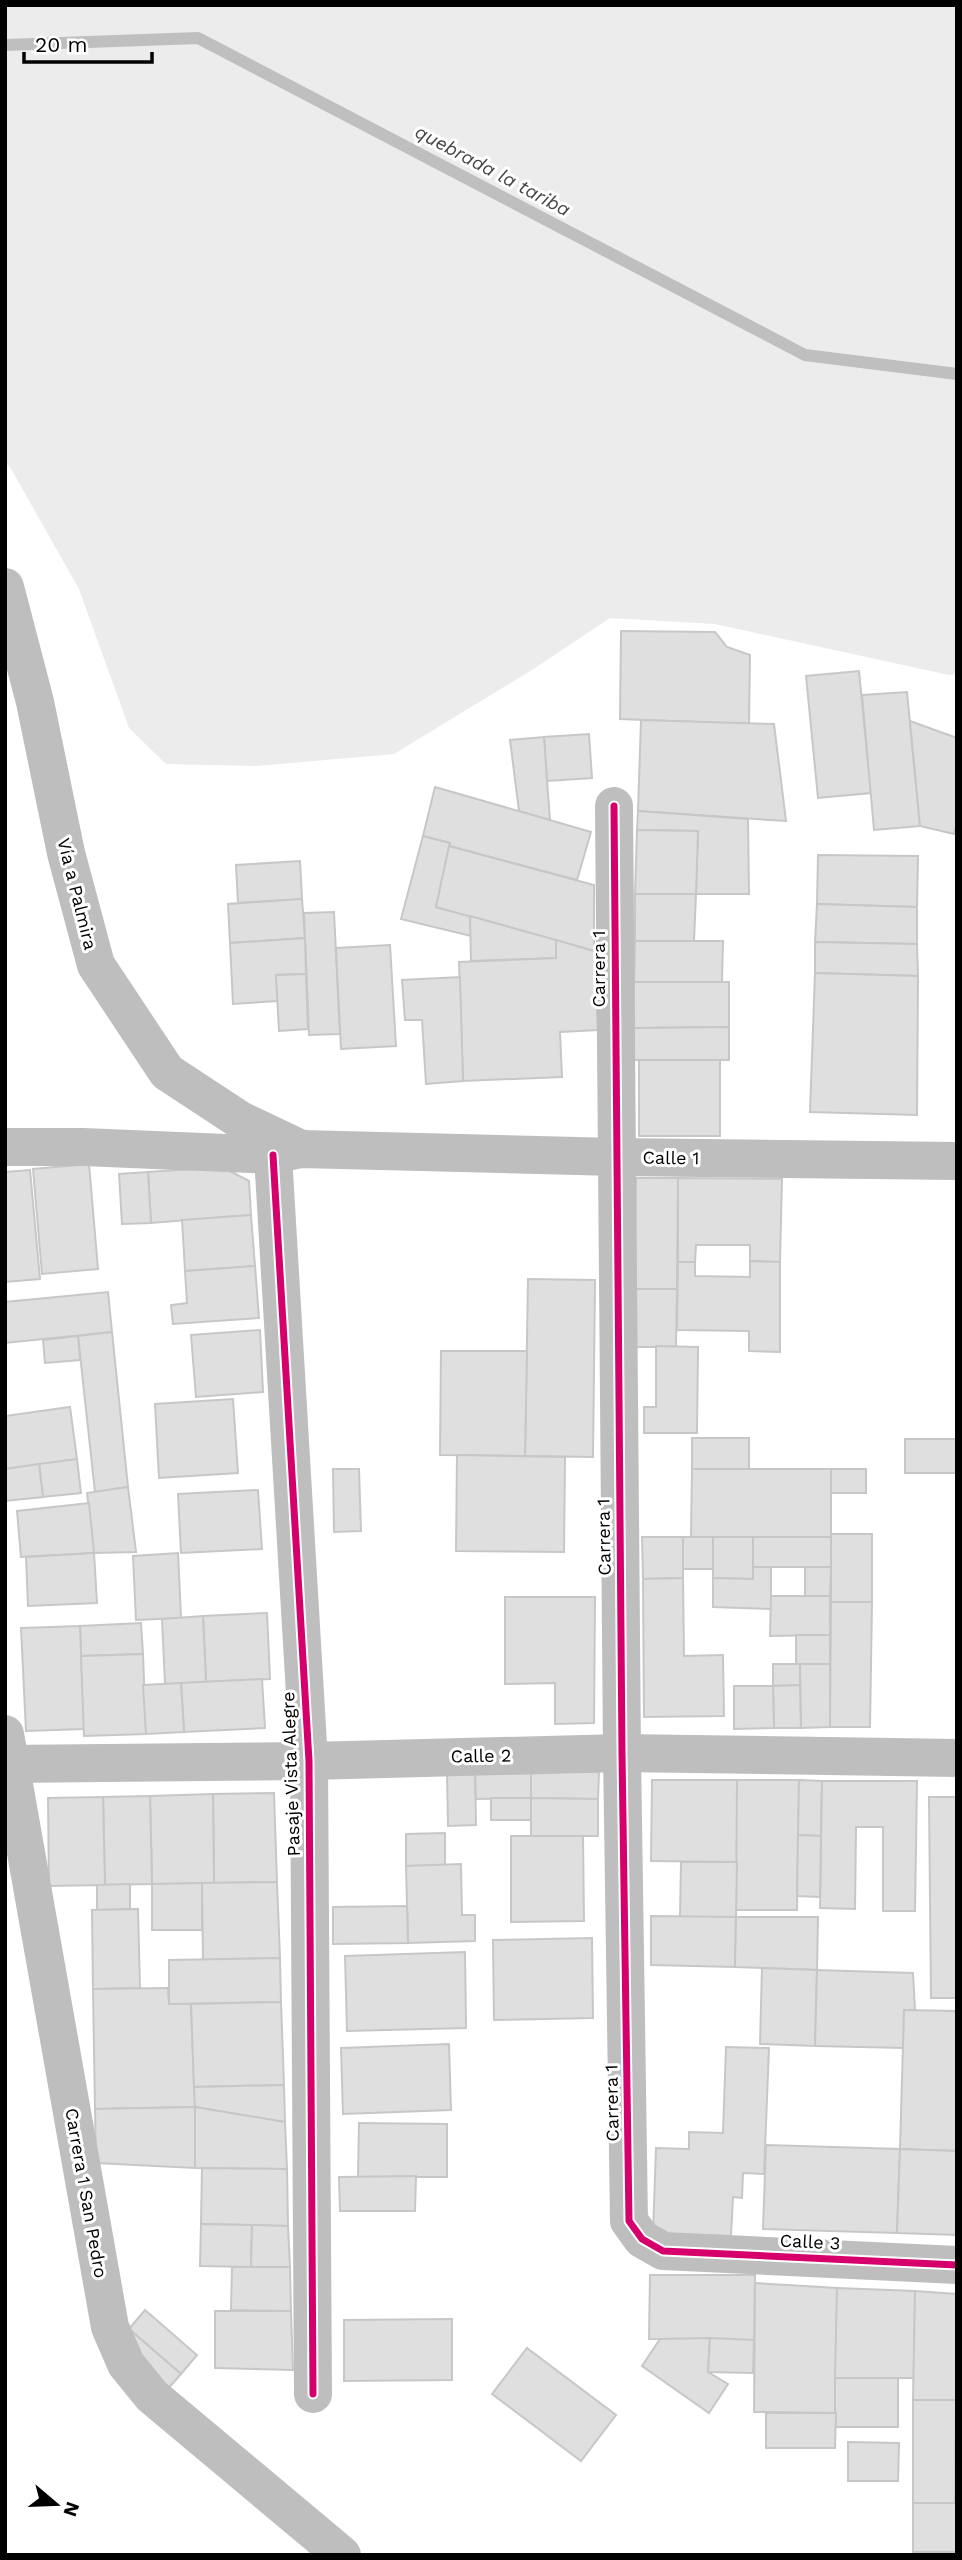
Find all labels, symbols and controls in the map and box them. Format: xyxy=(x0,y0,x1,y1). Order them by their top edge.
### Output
scale bar xyxy=(24,21,152,65)
text: 20 m xyxy=(35,32,87,57)
water label: quebrada la tariba xyxy=(411,120,575,221)
street label: Vía a Palmira xyxy=(53,836,101,952)
street label: Carrera 1 xyxy=(588,931,609,1008)
street label: Calle 1 xyxy=(642,1147,700,1168)
street label: Carrera 1 xyxy=(592,1498,615,1576)
street label: Pasaje Vista Alegre xyxy=(277,1691,304,1857)
street label: Calle 2 xyxy=(451,1744,511,1767)
street label: Carrera 1 xyxy=(600,2064,623,2142)
street label: Carrera 1 San Pedro xyxy=(61,2106,112,2280)
street label: Calle 3 xyxy=(779,2229,841,2254)
north arrow xyxy=(21,2469,91,2539)
text: N xyxy=(58,2499,85,2520)

